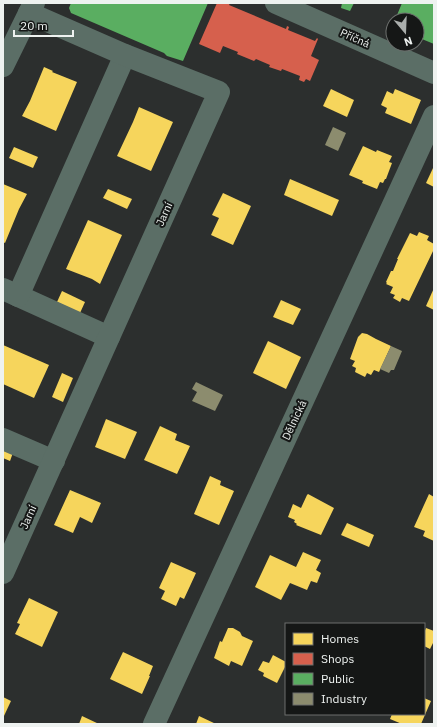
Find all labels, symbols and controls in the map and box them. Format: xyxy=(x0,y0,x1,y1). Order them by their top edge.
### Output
scale bar xyxy=(14,12,73,38)
north arrow xyxy=(385,12,425,52)
text: 20 m xyxy=(20,18,48,33)
street label: Příčná xyxy=(338,25,372,51)
text: N xyxy=(402,34,414,49)
street label: Jarní xyxy=(153,200,175,228)
street label: Dělnická xyxy=(279,398,309,442)
street label: Jarní xyxy=(17,503,39,531)
legend xyxy=(285,623,425,715)
text: Homes xyxy=(321,631,359,646)
text: Shops xyxy=(321,651,354,666)
text: Public xyxy=(321,671,354,686)
text: Industry xyxy=(321,691,367,706)

